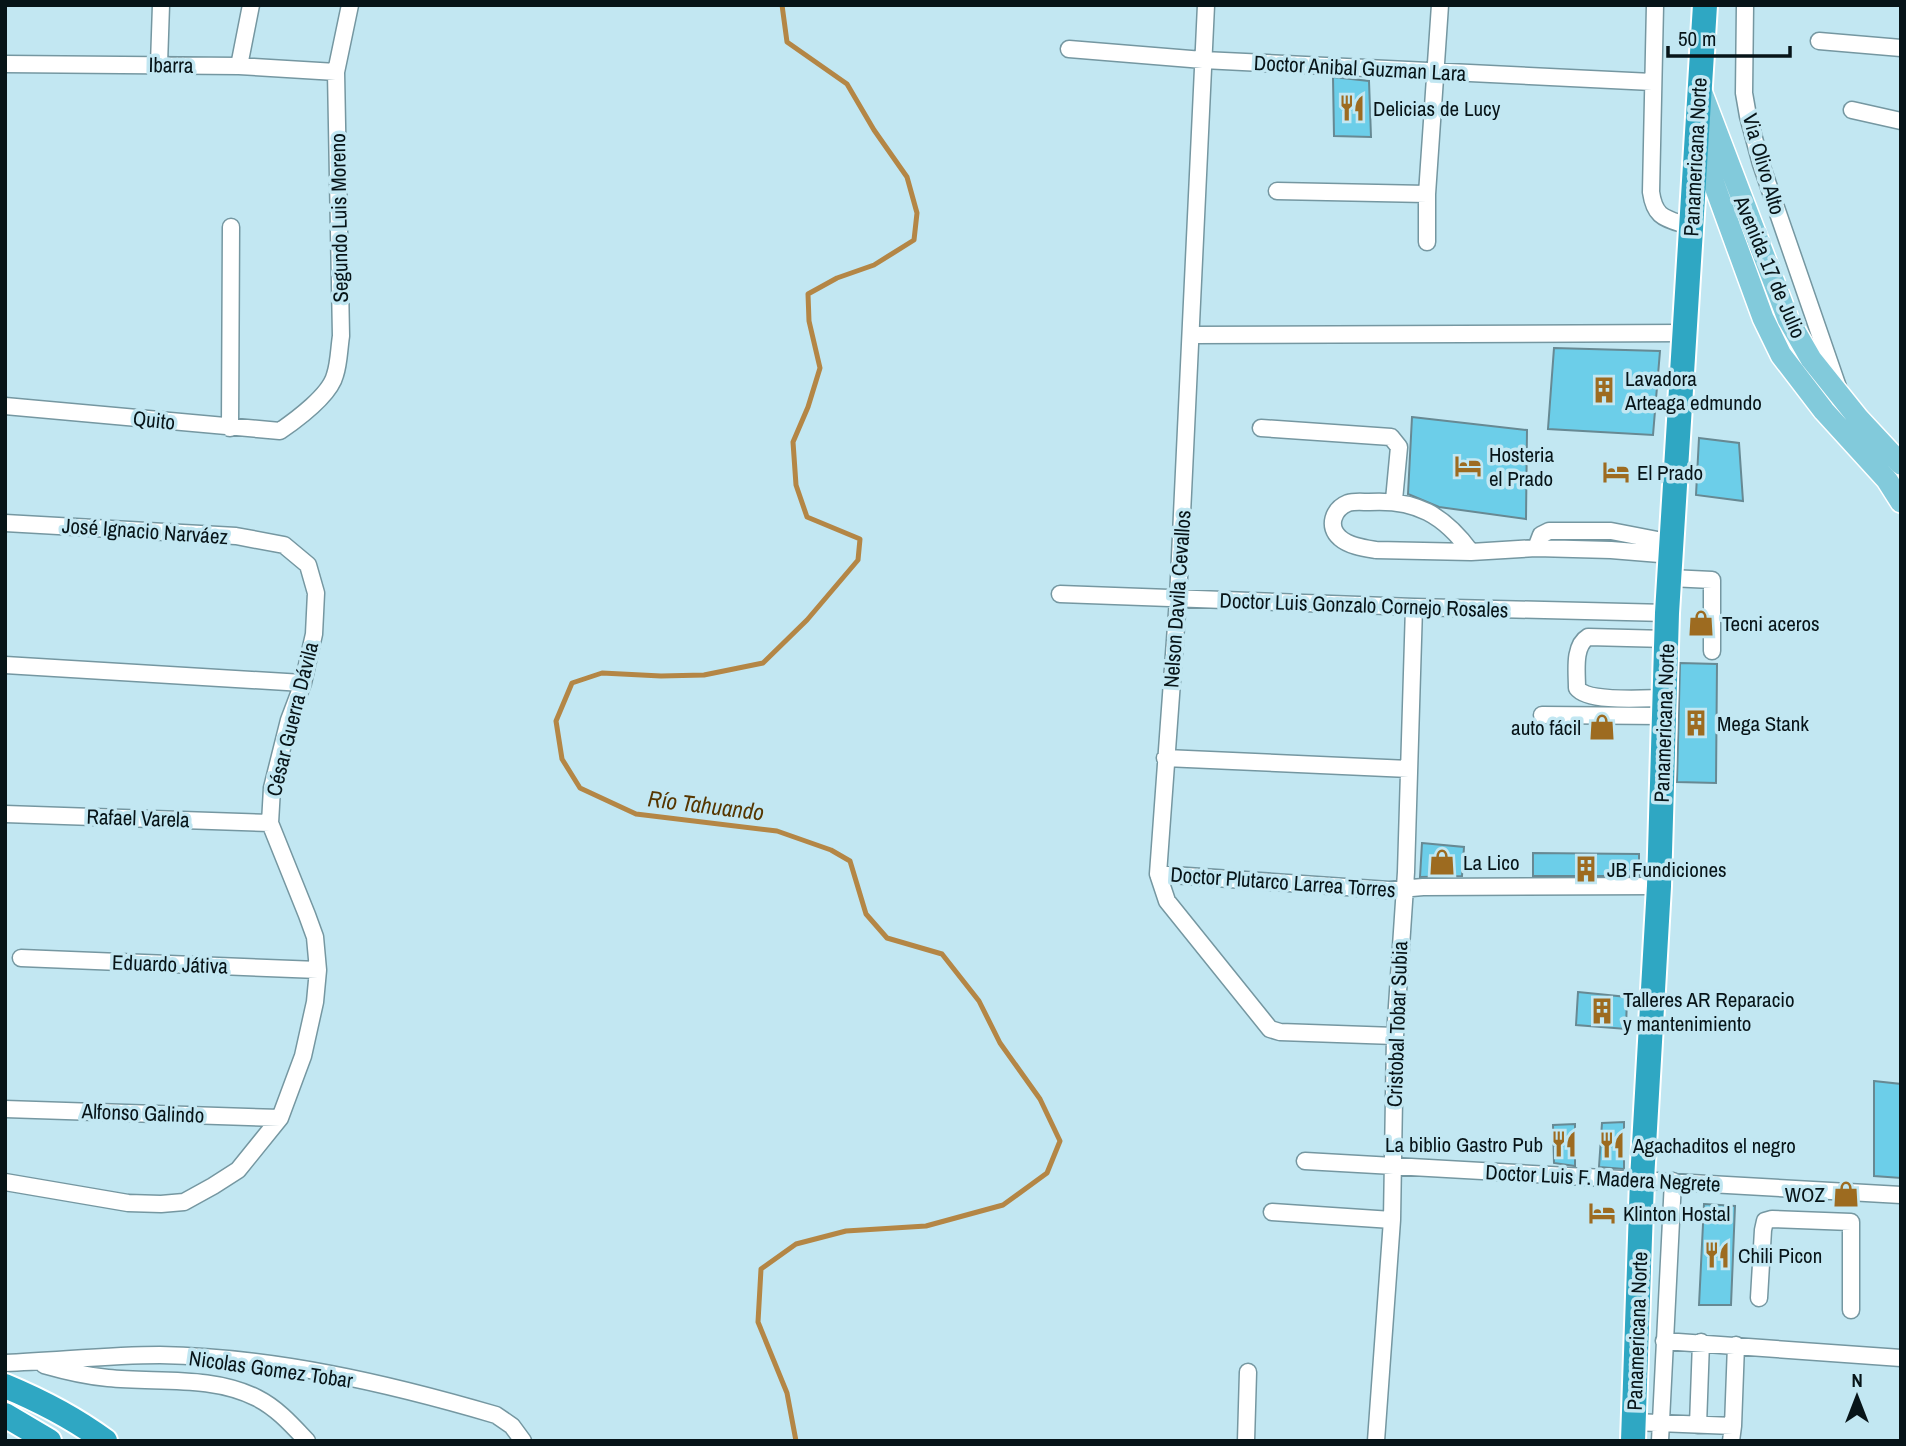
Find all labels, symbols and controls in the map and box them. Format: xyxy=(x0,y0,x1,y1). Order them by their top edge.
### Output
scale bar xyxy=(1668,14,1790,58)
text: 50 m xyxy=(1678,24,1716,53)
street label: Doctor Anibal Guzman Lara xyxy=(1253,48,1467,88)
street label: Ibarra xyxy=(148,50,194,80)
street label: Panamericana Norte xyxy=(1676,77,1714,237)
restaurant icon: Delicias de Lucy xyxy=(1337,93,1367,123)
place label: Delicias de Lucy xyxy=(1373,94,1501,123)
street label: Via Olivo Alto xyxy=(1736,110,1792,218)
street label: Segundo Luis Moreno xyxy=(323,133,355,303)
street label: Avenida 17 de Julio xyxy=(1727,190,1813,343)
place label: Lavadora Arteaga edmundo xyxy=(1624,364,1762,417)
building icon: Lavadora Arteaga edmundo xyxy=(1589,375,1619,405)
street label: Quito xyxy=(132,403,176,437)
place label: Hosteria el Prado xyxy=(1489,440,1555,493)
hotel icon: Hosteria el Prado xyxy=(1453,451,1483,481)
hotel icon: El Prado xyxy=(1601,457,1631,487)
place label: El Prado xyxy=(1637,458,1703,487)
street label: Nelson Davila Cevallos xyxy=(1156,509,1198,689)
street label: José Ignacio Narváez xyxy=(61,511,229,551)
street label: Doctor Luis Gonzalo Cornejo Rosales xyxy=(1219,585,1509,625)
shop icon: Tecni aceros xyxy=(1686,608,1716,638)
place label: Tecni aceros xyxy=(1722,609,1820,638)
street label: César Guerra Dávila xyxy=(259,638,325,799)
street label: Panamericana Norte xyxy=(1647,643,1681,803)
building icon: Mega Stank xyxy=(1681,708,1711,738)
place label: Mega Stank xyxy=(1717,709,1809,738)
shop icon: auto fácil xyxy=(1587,712,1617,742)
place label: auto fácil xyxy=(1511,713,1581,742)
water label: Río Tahuando xyxy=(646,783,766,827)
street label: Rafael Varela xyxy=(86,802,190,834)
shop icon: La Lico xyxy=(1427,847,1457,877)
place label: La Lico xyxy=(1463,848,1520,877)
building icon: JB Fundiciones xyxy=(1571,854,1601,884)
place label: JB Fundiciones xyxy=(1607,855,1727,884)
street label: Doctor Plutarco Larrea Torres xyxy=(1169,860,1397,904)
street label: Cristobal Tobar Subia xyxy=(1380,940,1414,1108)
street label: Eduardo Játiva xyxy=(112,947,229,981)
place label: Talleres AR Reparacio y mantenimiento xyxy=(1623,985,1795,1038)
building icon: Talleres AR Reparacio y mantenimiento xyxy=(1587,996,1617,1026)
street label: Alfonso Galindo xyxy=(80,1096,205,1130)
restaurant icon: La biblio Gastro Pub xyxy=(1549,1129,1579,1159)
place label: La biblio Gastro Pub xyxy=(1385,1130,1543,1159)
restaurant icon: Agachaditos el negro xyxy=(1597,1130,1627,1160)
place label: Agachaditos el negro xyxy=(1632,1131,1796,1160)
street label: Doctor Luis F. Madera Negrete xyxy=(1485,1157,1721,1199)
shop icon: WOZ xyxy=(1831,1179,1861,1209)
place label: WOZ xyxy=(1785,1180,1825,1209)
hotel icon: Klinton Hostal xyxy=(1587,1198,1617,1228)
place label: Klinton Hostal xyxy=(1623,1199,1730,1228)
restaurant icon: Chili Picon xyxy=(1702,1240,1732,1270)
place label: Chili Picon xyxy=(1738,1241,1822,1270)
street label: Panamericana Norte xyxy=(1620,1251,1654,1411)
street label: Nicolas Gomez Tobar xyxy=(187,1343,355,1395)
north arrow xyxy=(1822,1362,1892,1432)
text: N xyxy=(1851,1367,1863,1393)

